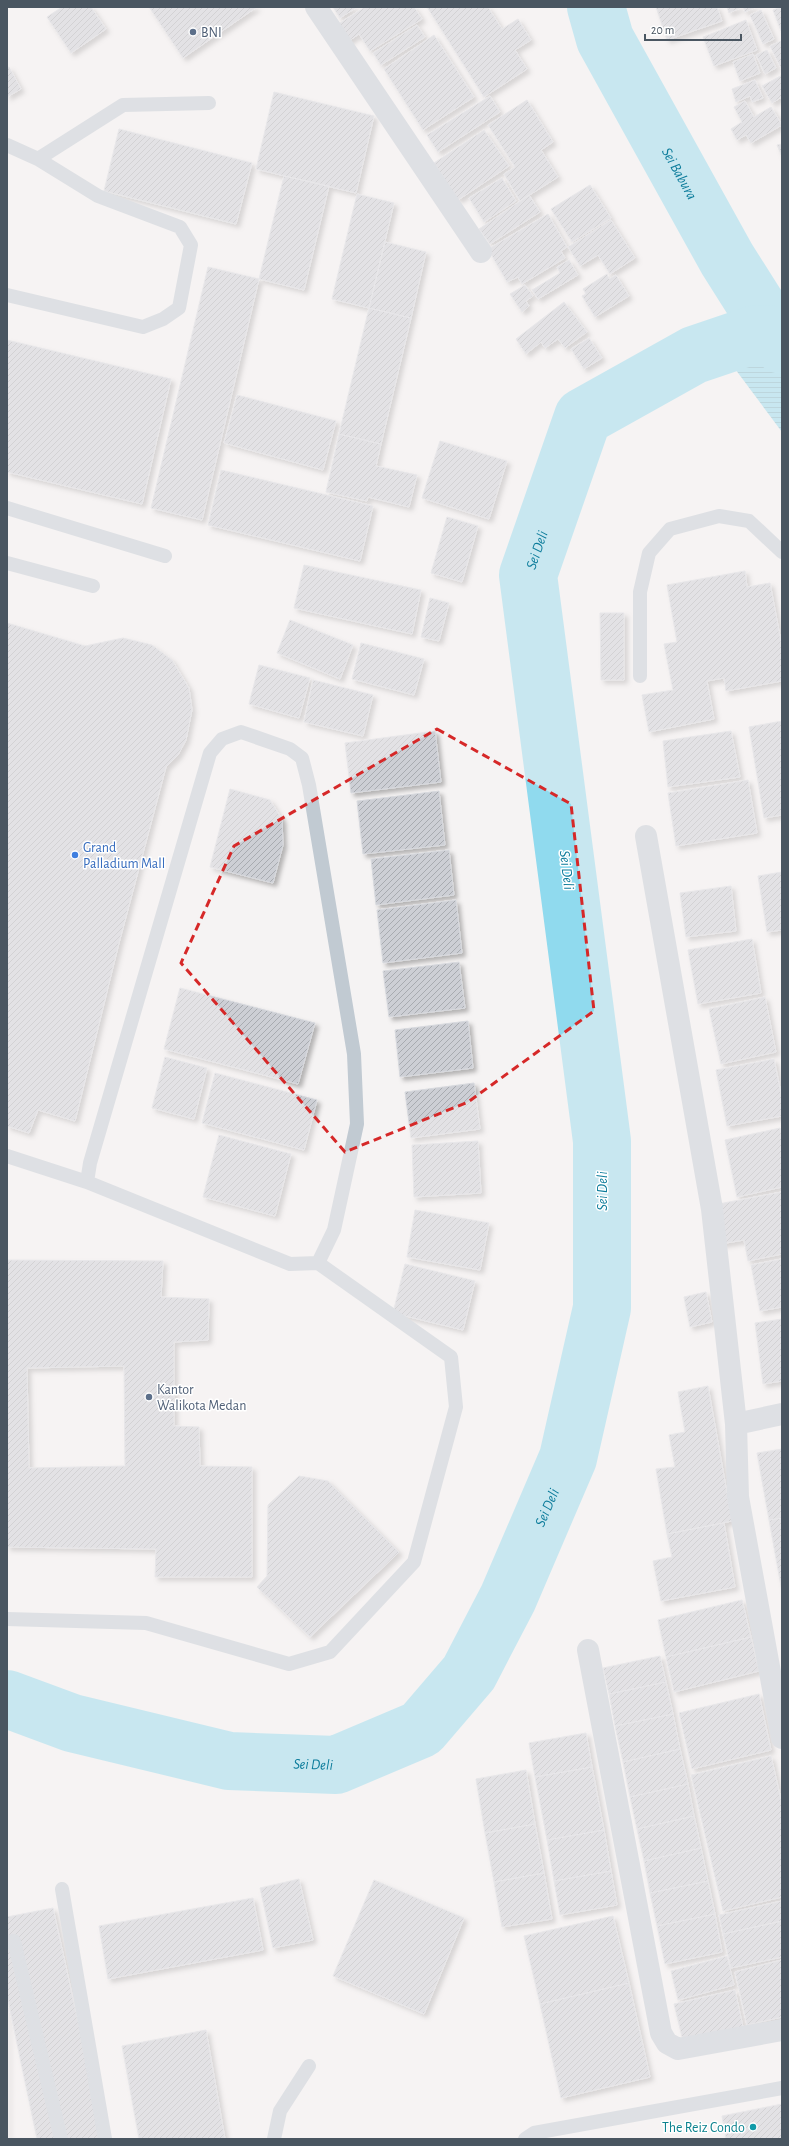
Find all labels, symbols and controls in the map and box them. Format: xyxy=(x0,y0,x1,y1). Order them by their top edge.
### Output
scale bar xyxy=(645,16,741,42)
text: 20 m xyxy=(651,24,674,36)
place label: BNI xyxy=(201,26,222,40)
marker: BNI xyxy=(188,27,198,37)
water label: Sei Babura xyxy=(659,145,699,202)
water label: Sei Deli xyxy=(524,529,551,571)
place label: Grand Palladium Mall xyxy=(83,841,165,871)
marker: Grand Palladium Mall xyxy=(70,850,80,860)
water label: Sei Deli xyxy=(557,850,576,891)
water label: Sei Deli xyxy=(595,1171,610,1211)
place label: Kantor Walikota Medan xyxy=(157,1383,246,1413)
marker: Kantor Walikota Medan xyxy=(144,1392,154,1402)
water label: Sei Deli xyxy=(533,1486,562,1529)
water label: Sei Deli xyxy=(293,1756,333,1773)
place label: The Reiz Condo xyxy=(662,2121,745,2135)
marker: The Reiz Condo xyxy=(748,2122,758,2132)

